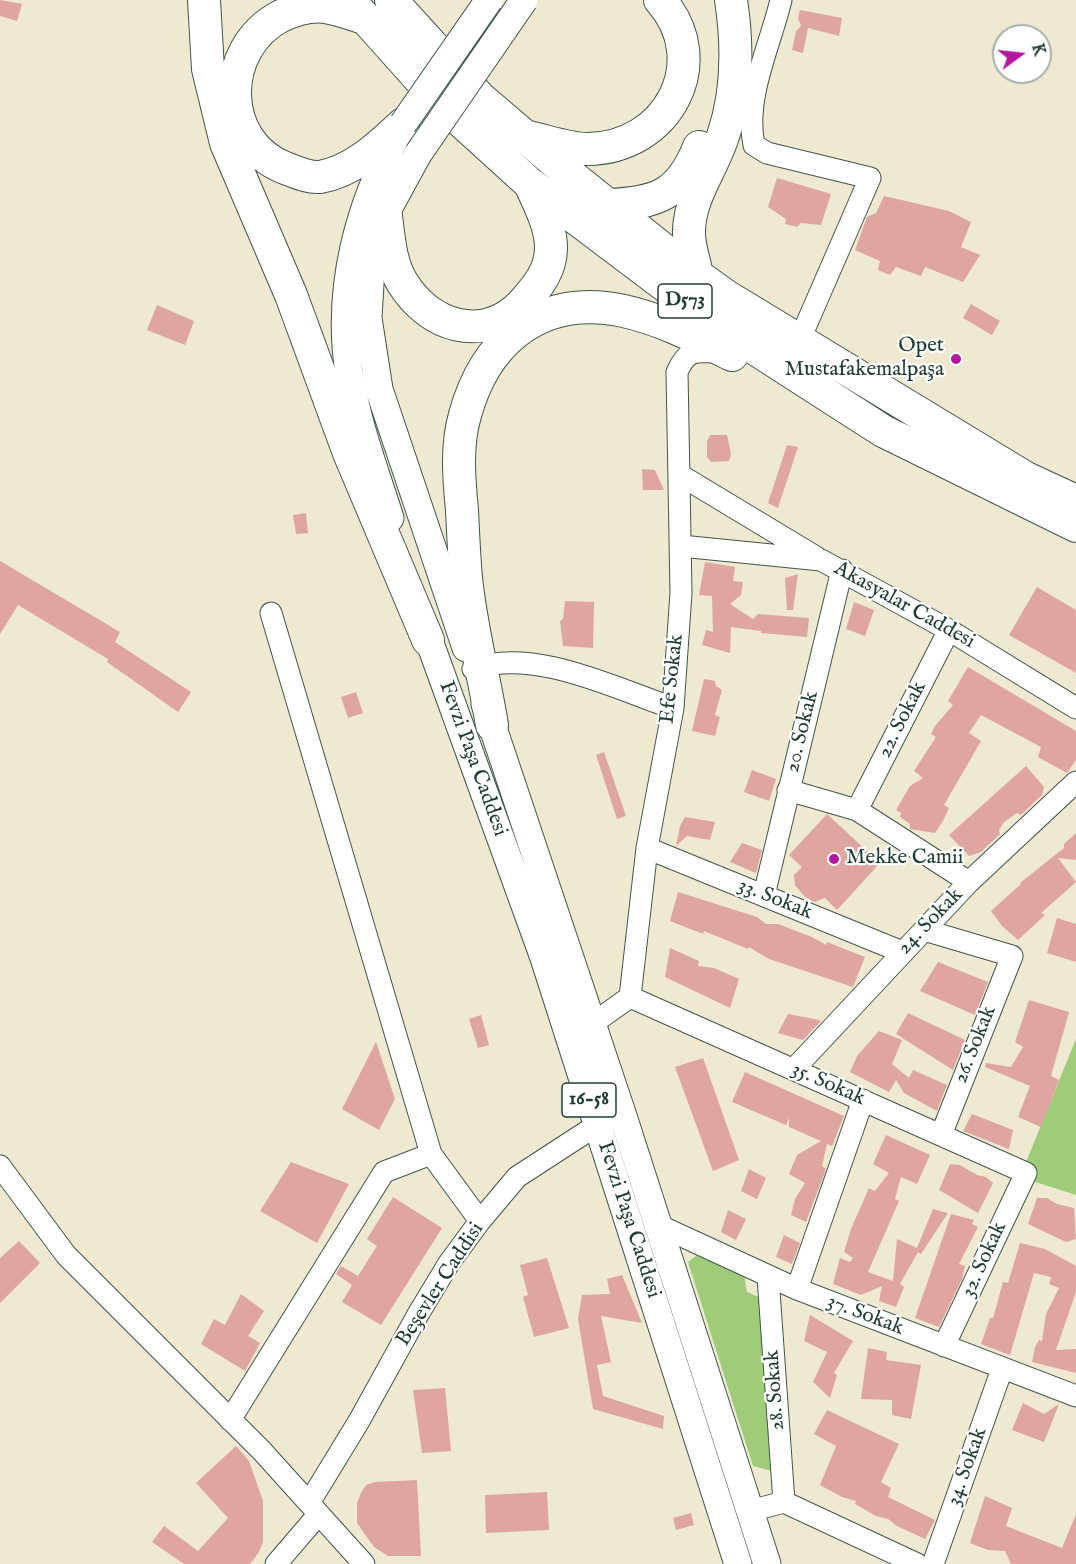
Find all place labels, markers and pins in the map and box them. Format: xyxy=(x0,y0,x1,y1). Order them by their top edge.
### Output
place label: Opet Mustafakemalpaşa xyxy=(785,334,944,384)
marker: Opet Mustafakemalpaşa xyxy=(949,352,963,366)
place label: Mekke Camii xyxy=(846,846,963,872)
marker: Mekke Camii xyxy=(827,852,841,866)

